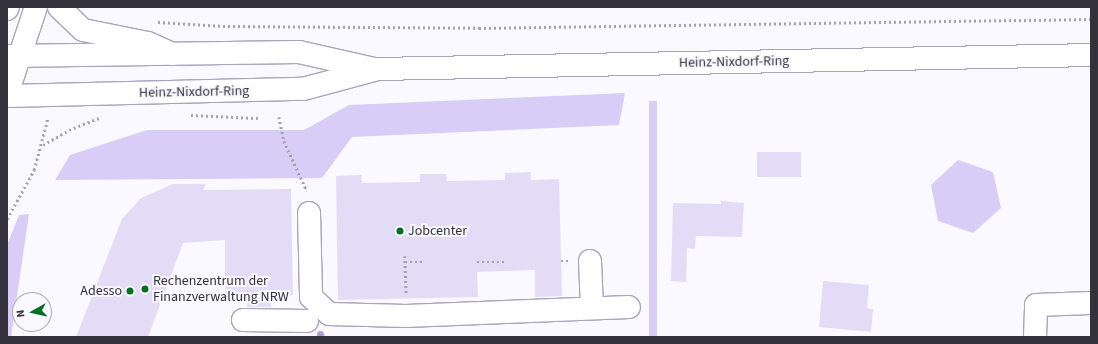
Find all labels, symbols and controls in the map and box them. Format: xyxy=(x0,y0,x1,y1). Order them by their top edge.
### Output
street label: Heinz-Nixdorf-Ring xyxy=(679,53,789,71)
street label: Heinz-Nixdorf-Ring xyxy=(139,83,249,101)
place label: Jobcenter xyxy=(408,223,467,239)
marker: Jobcenter xyxy=(395,226,405,236)
place label: Rechenzentrum der Finanzverwaltung NRW xyxy=(153,273,289,306)
place label: Adesso xyxy=(80,283,122,299)
marker: Rechenzentrum der Finanzverwaltung NRW xyxy=(140,284,150,294)
marker: Adesso xyxy=(125,286,135,296)
north arrow xyxy=(12,292,52,332)
text: N xyxy=(13,309,29,318)

